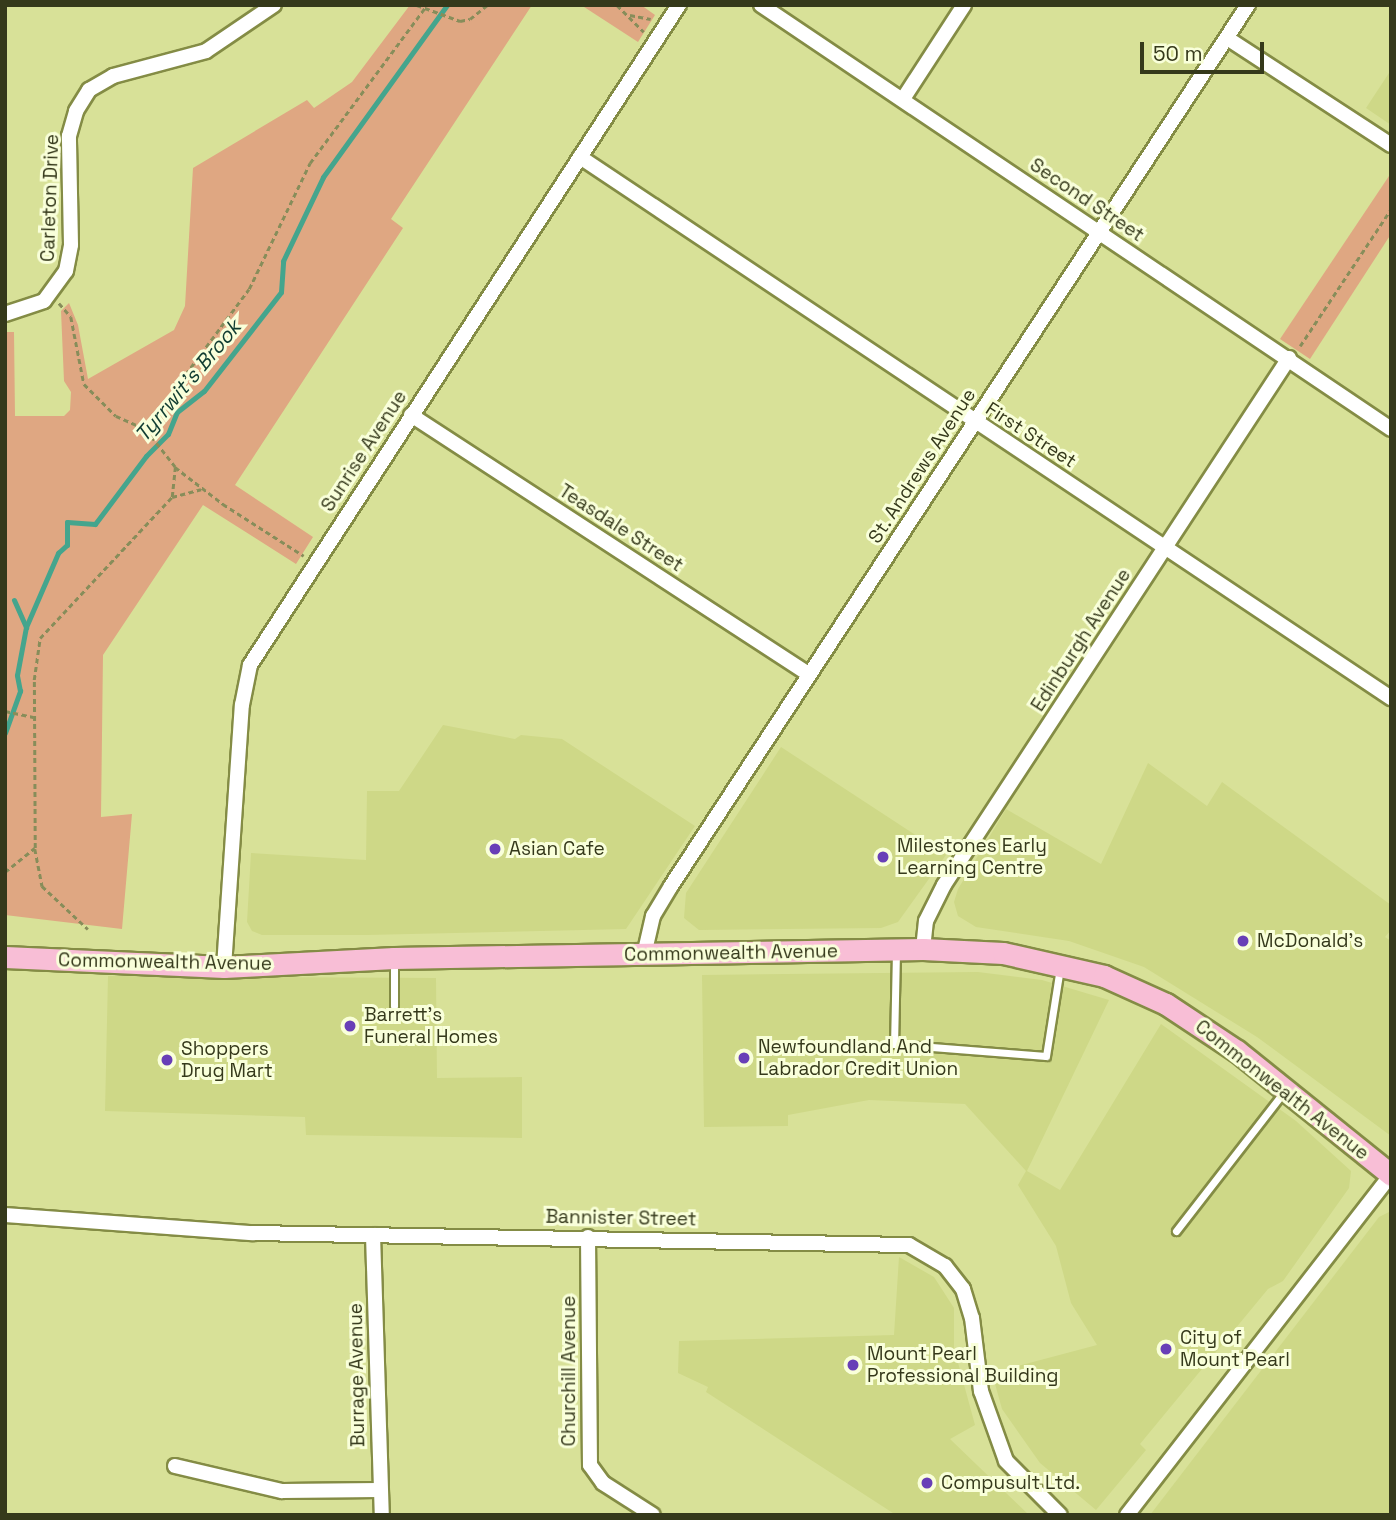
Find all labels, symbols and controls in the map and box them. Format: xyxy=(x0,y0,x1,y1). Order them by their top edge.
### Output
scale bar xyxy=(1144,28,1268,72)
text: 50 m xyxy=(1153,40,1203,67)
street label: Carleton Drive xyxy=(36,134,64,262)
street label: Second Street xyxy=(1026,153,1148,247)
water label: Tyrrwit's Brook xyxy=(130,315,246,447)
street label: St. Andrews Avenue xyxy=(863,384,981,548)
street label: Sunrise Avenue xyxy=(316,386,412,516)
street label: First Street xyxy=(981,397,1081,473)
street label: Teasdale Street xyxy=(555,479,687,577)
street label: Edinburgh Avenue xyxy=(1026,564,1136,716)
place label: Milestones Early Learning Centre xyxy=(897,835,1047,879)
place label: Asian Cafe xyxy=(509,838,605,860)
marker: Asian Cafe xyxy=(487,841,503,857)
marker: Milestones Early Learning Centre xyxy=(875,849,891,865)
place label: McDonald's xyxy=(1257,930,1363,952)
marker: McDonald's xyxy=(1235,933,1251,949)
street label: Commonwealth Avenue xyxy=(624,940,838,966)
street label: Commonwealth Avenue xyxy=(58,949,272,975)
place label: Barrett's Funeral Homes xyxy=(364,1004,498,1048)
street label: Commonwealth Avenue xyxy=(1191,1015,1373,1165)
marker: Barrett's Funeral Homes xyxy=(342,1018,358,1034)
place label: Newfoundland And Labrador Credit Union xyxy=(758,1036,958,1080)
place label: Shoppers Drug Mart xyxy=(181,1038,273,1082)
marker: Newfoundland And Labrador Credit Union xyxy=(736,1050,752,1066)
marker: Shoppers Drug Mart xyxy=(159,1052,175,1068)
street label: Bannister Street xyxy=(545,1205,697,1231)
street label: Churchill Avenue xyxy=(558,1295,580,1447)
street label: Burrage Avenue xyxy=(344,1303,370,1447)
place label: City of Mount Pearl xyxy=(1180,1327,1290,1371)
marker: City of Mount Pearl xyxy=(1158,1341,1174,1357)
place label: Mount Pearl Professional Building xyxy=(867,1343,1059,1387)
marker: Mount Pearl Professional Building xyxy=(845,1357,861,1373)
place label: Compusult Ltd. xyxy=(941,1472,1080,1494)
marker: Compusult Ltd. xyxy=(919,1475,935,1491)

